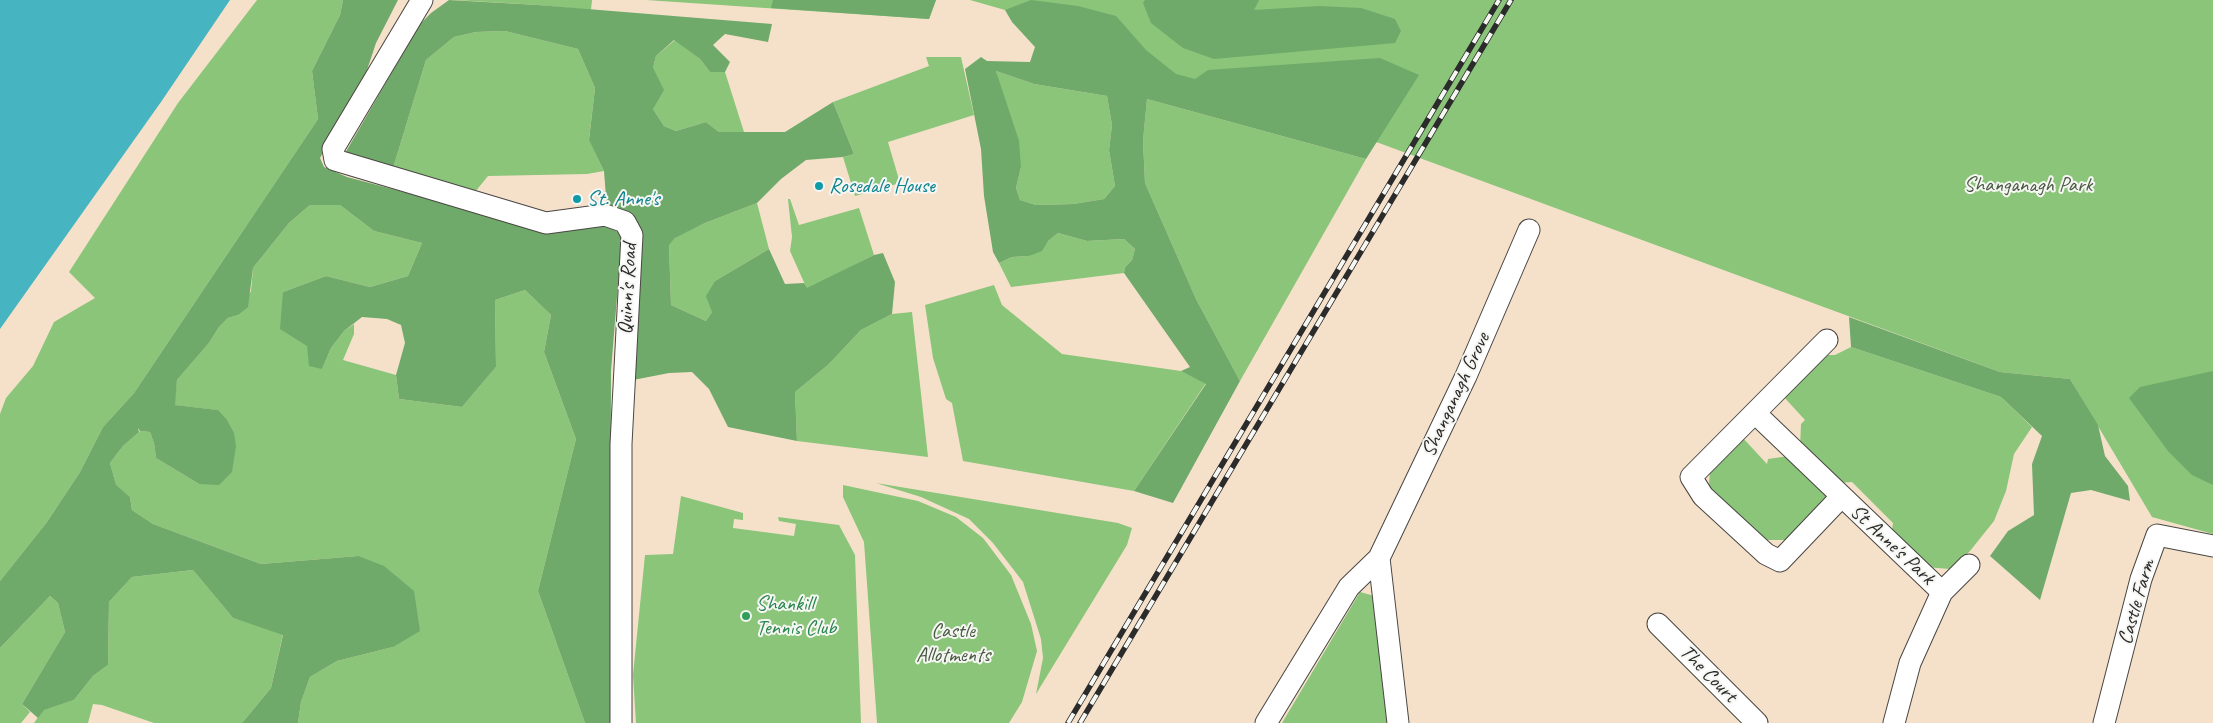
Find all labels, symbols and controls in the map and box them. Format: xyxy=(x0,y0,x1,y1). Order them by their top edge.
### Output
park label: Shanganagh Park xyxy=(1964,172,2092,198)
place label: Rosedale House xyxy=(829,173,935,199)
marker: Rosedale House xyxy=(813,180,825,192)
place label: St. Anne's xyxy=(587,186,659,212)
marker: St. Anne's xyxy=(571,193,583,205)
street label: Quinn's Road xyxy=(613,243,643,335)
street label: Shanganagh Grove xyxy=(1416,329,1496,461)
street label: St Anne's Park xyxy=(1844,499,1940,591)
street label: Castle Farm xyxy=(2113,557,2161,647)
place label: Shankill Tennis Club xyxy=(756,591,836,641)
marker: Shankill Tennis Club xyxy=(740,610,752,622)
park label: Castle Allotments xyxy=(916,618,990,668)
street label: The Court xyxy=(1674,640,1742,708)

